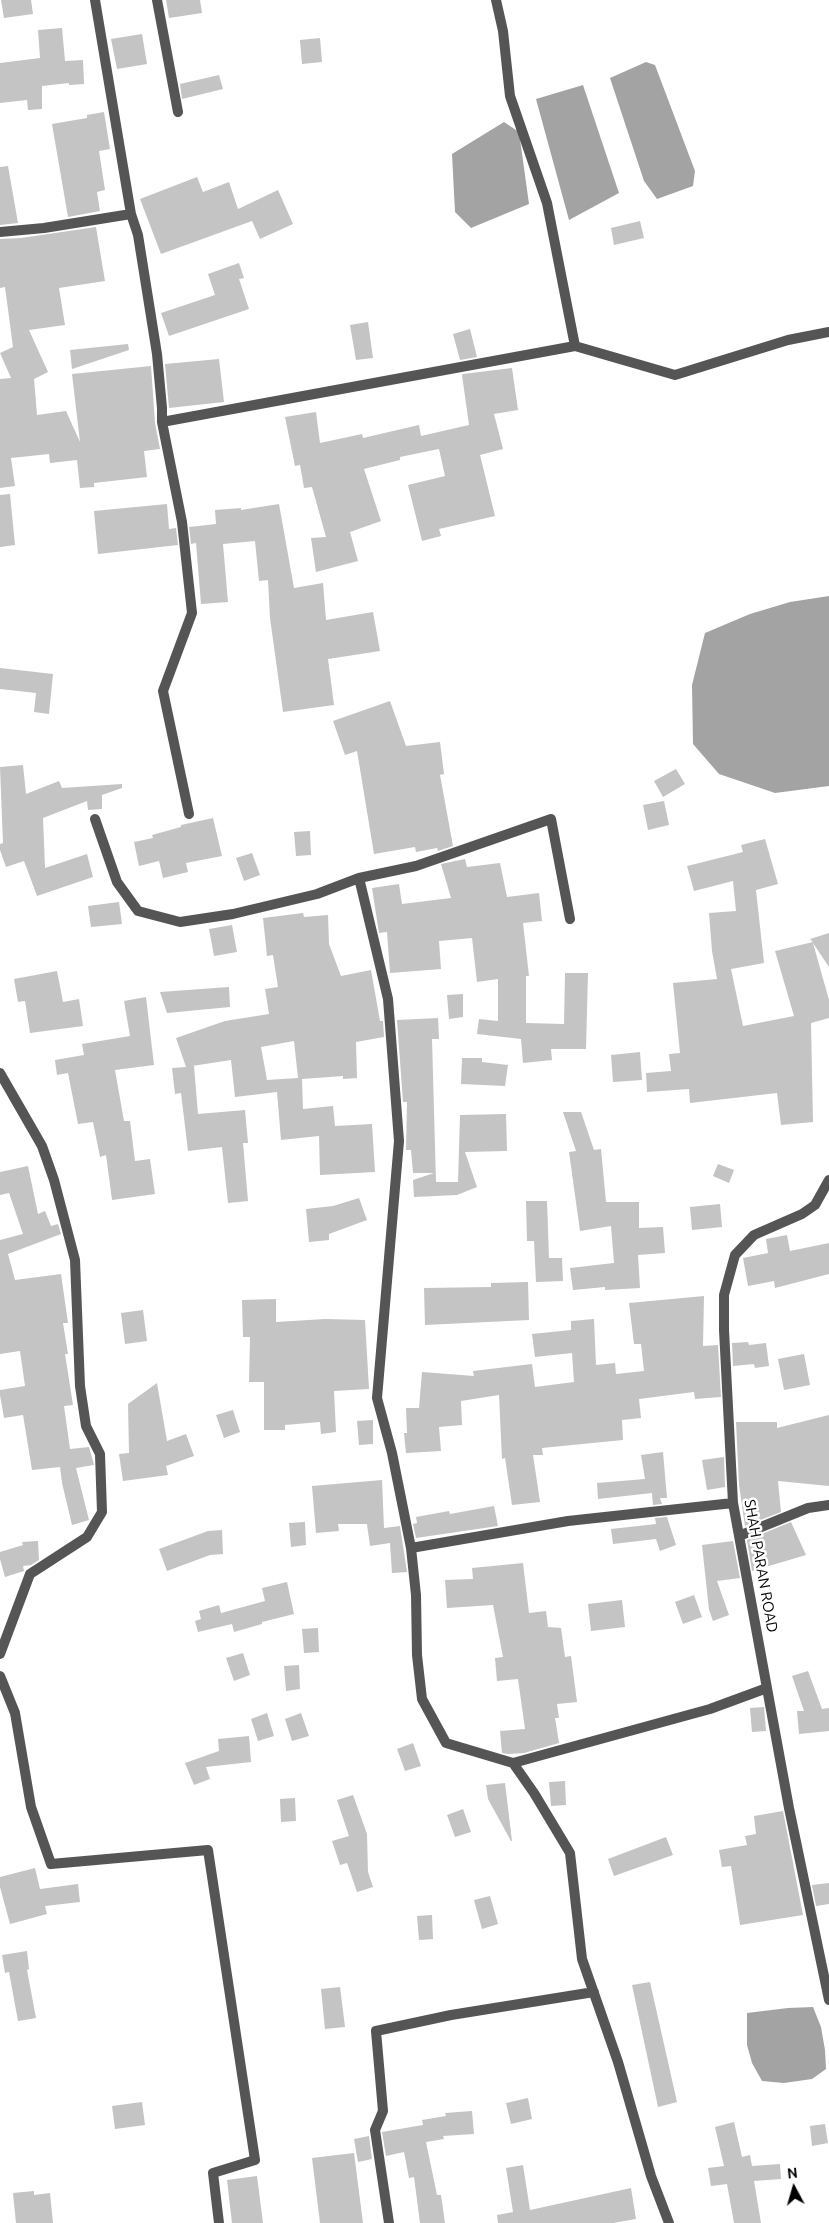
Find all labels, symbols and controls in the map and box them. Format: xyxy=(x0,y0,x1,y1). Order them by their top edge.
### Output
street label: SHAH PARAN ROAD xyxy=(740,1498,782,1634)
north arrow xyxy=(769,2163,819,2213)
text: N xyxy=(786,2165,798,2182)

